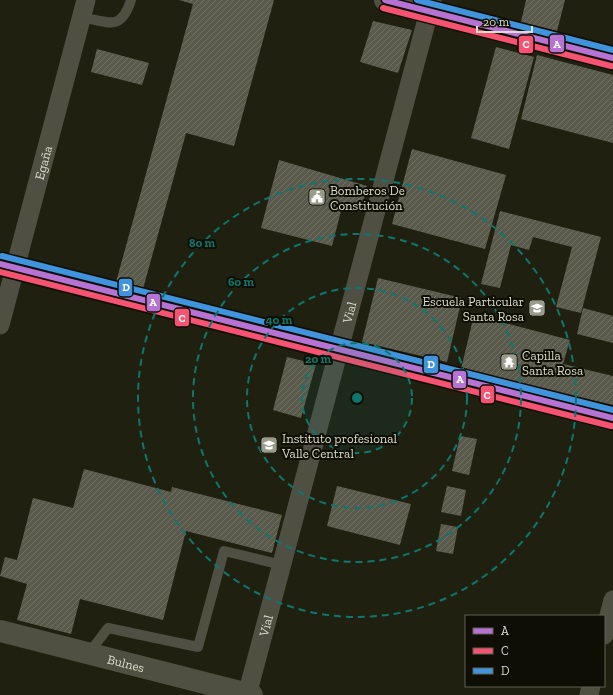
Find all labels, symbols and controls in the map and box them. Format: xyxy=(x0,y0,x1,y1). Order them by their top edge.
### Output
scale bar xyxy=(477,8,532,34)
text: 20 m xyxy=(483,15,510,29)
line badge: A xyxy=(549,34,565,53)
line badge: C xyxy=(518,35,534,54)
text: C xyxy=(522,38,530,51)
text: A xyxy=(553,38,561,51)
street label: Egaña xyxy=(32,143,55,181)
place label: Bomberos De Constitución xyxy=(330,183,405,213)
public building icon: Bomberos De Constitución xyxy=(307,187,327,207)
text: 80 m xyxy=(189,236,216,250)
text: 60 m xyxy=(228,275,255,289)
line badge: D xyxy=(118,278,133,297)
text: D xyxy=(122,281,130,294)
line badge: A xyxy=(146,293,161,312)
place label: Escuela Particular Santa Rosa xyxy=(422,294,525,324)
text: A xyxy=(149,296,157,309)
school or university icon: Escuela Particular Santa Rosa xyxy=(527,298,547,318)
street label: Vial xyxy=(339,300,360,326)
line badge: C xyxy=(174,308,190,327)
text: C xyxy=(178,312,186,325)
text: 40 m xyxy=(266,313,293,327)
place label: Capilla Santa Rosa xyxy=(522,348,584,378)
text: 20 m xyxy=(305,352,332,366)
temple icon: Capilla Santa Rosa xyxy=(499,352,519,372)
line badge: D xyxy=(423,355,439,374)
text: D xyxy=(427,358,435,371)
line badge: A xyxy=(452,370,467,389)
text: A xyxy=(456,373,464,386)
line badge: C xyxy=(480,385,495,404)
text: C xyxy=(483,389,491,402)
centre of rings xyxy=(350,391,364,405)
place label: Instituto profesional Valle Central xyxy=(281,431,398,461)
school or university icon: Instituto profesional Valle Central xyxy=(259,435,279,455)
street label: Vial xyxy=(256,613,276,639)
legend xyxy=(465,615,605,687)
text: A xyxy=(501,624,509,638)
text: C xyxy=(501,644,509,658)
street label: Bulnes xyxy=(106,652,146,675)
text: D xyxy=(501,664,509,678)

